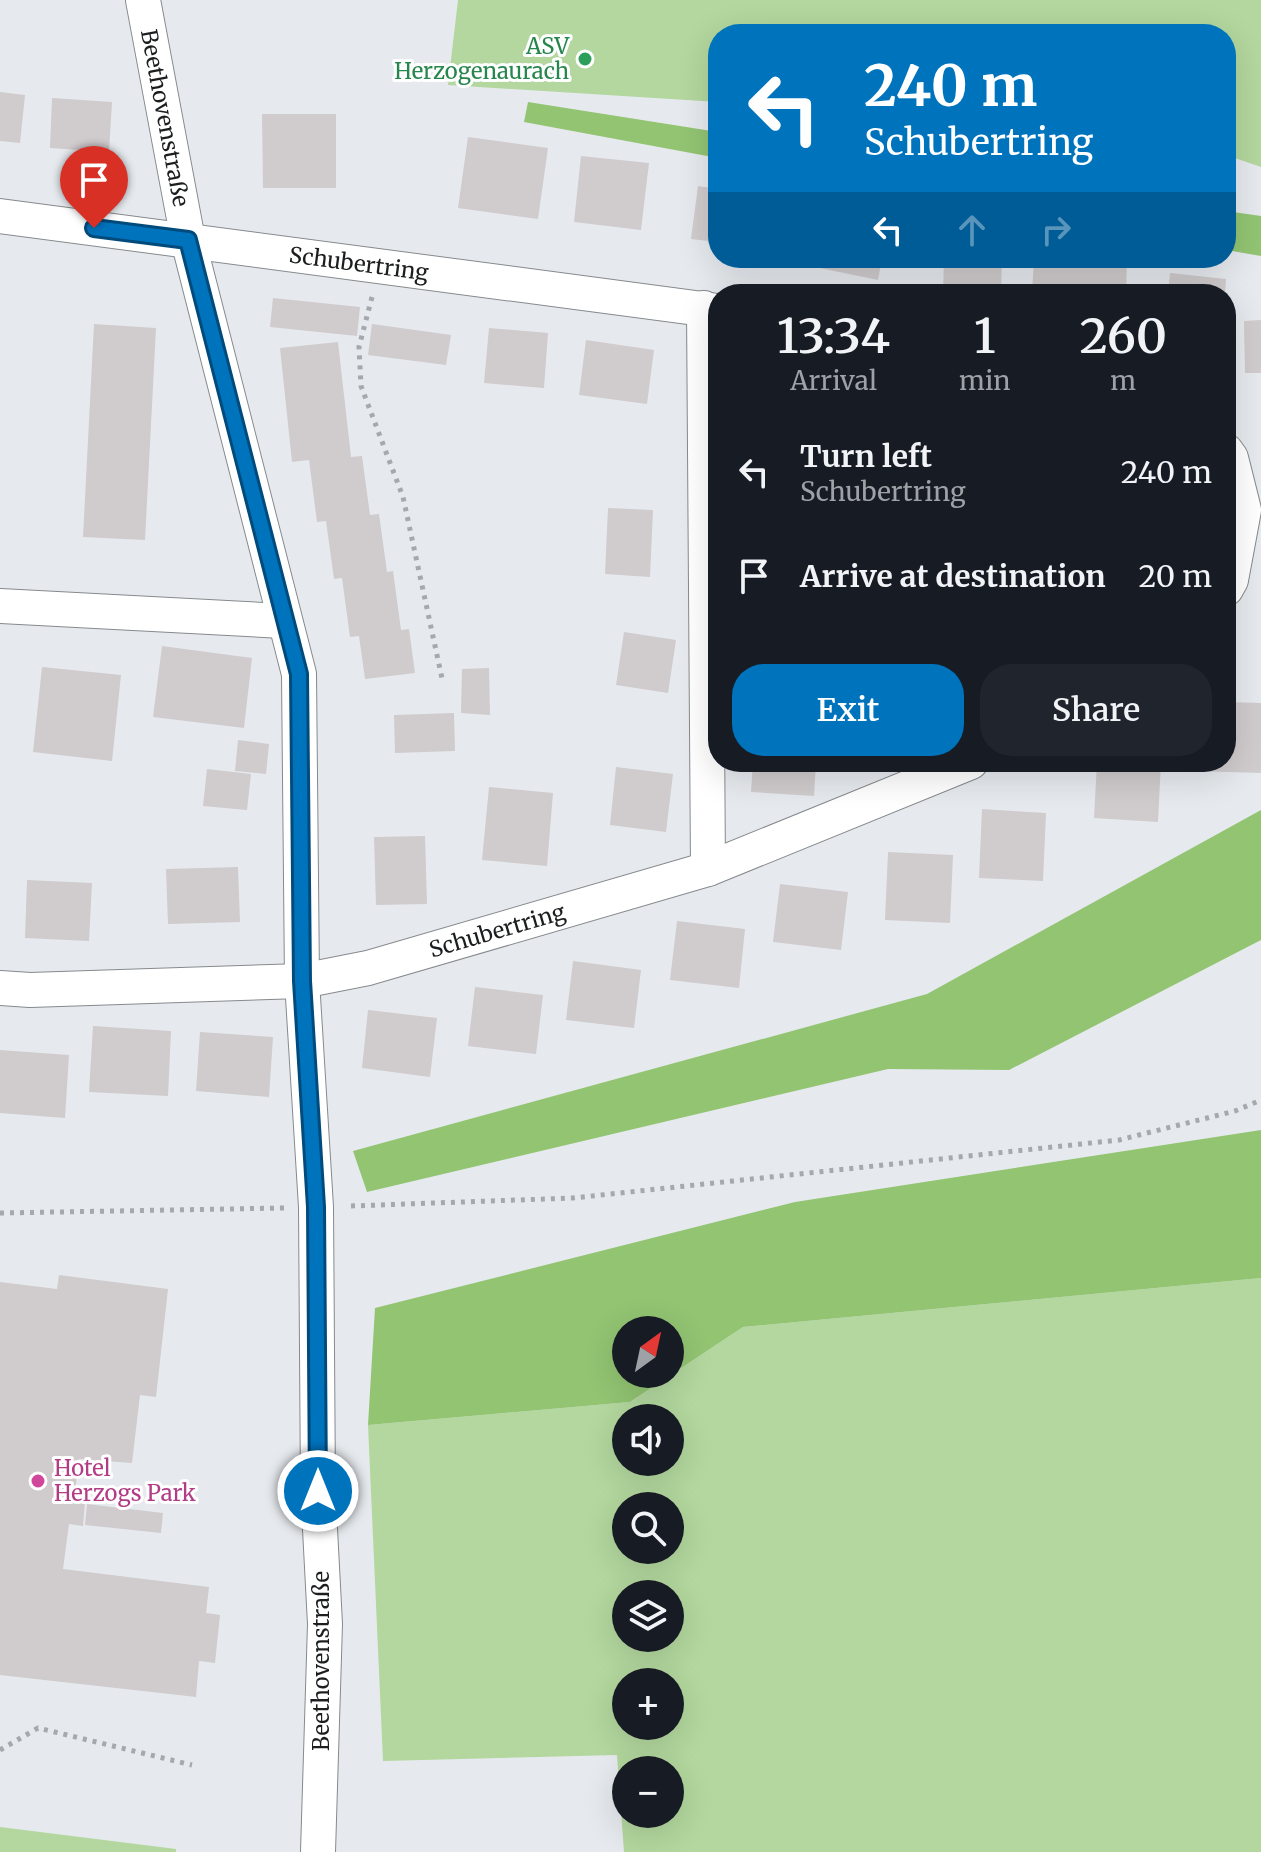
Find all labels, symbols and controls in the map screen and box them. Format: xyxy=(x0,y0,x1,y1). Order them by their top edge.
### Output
street label: Beethovenstraße xyxy=(135,27,195,209)
place label: ASV Herzogenaurach xyxy=(394,32,570,85)
marker: ASV Herzogenaurach xyxy=(576,50,594,68)
text: 240 m xyxy=(864,51,1037,121)
icon: left xyxy=(732,56,836,160)
text: Schubertring xyxy=(864,120,1093,165)
pin xyxy=(60,146,128,228)
icon: arrive xyxy=(72,158,116,202)
icon: left xyxy=(866,208,910,252)
icon: ahead xyxy=(950,208,994,252)
icon: right xyxy=(1034,208,1078,252)
street label: Schubertring xyxy=(287,240,430,287)
text: 13:34 xyxy=(777,306,890,366)
text: 1 xyxy=(974,306,996,366)
text: 260 xyxy=(1079,306,1167,366)
text: Arrival xyxy=(790,364,877,397)
text: min xyxy=(959,364,1011,397)
text: m xyxy=(1110,364,1136,397)
text: Turn left xyxy=(800,437,932,475)
icon: left xyxy=(732,450,776,494)
text: 240 m xyxy=(1121,453,1212,491)
text: Schubertring xyxy=(800,475,966,508)
icon: arrive xyxy=(732,554,776,598)
text: Arrive at destination xyxy=(800,557,1106,595)
text: 20 m xyxy=(1139,557,1212,595)
button: Exit xyxy=(732,664,964,756)
button: Share xyxy=(980,664,1212,756)
street label: Schubertring xyxy=(426,897,568,963)
north arrow xyxy=(612,1316,684,1388)
map controls xyxy=(612,1316,684,1828)
button: sound xyxy=(612,1404,684,1476)
position arrow xyxy=(276,1449,360,1533)
place label: Hotel Herzogs Park xyxy=(54,1454,196,1507)
marker: Hotel Herzogs Park xyxy=(29,1472,47,1490)
button: search xyxy=(612,1492,684,1564)
street label: Beethovenstraße xyxy=(307,1571,335,1751)
button: layers xyxy=(612,1580,684,1652)
button: + xyxy=(612,1668,684,1740)
button: − xyxy=(612,1756,684,1828)

